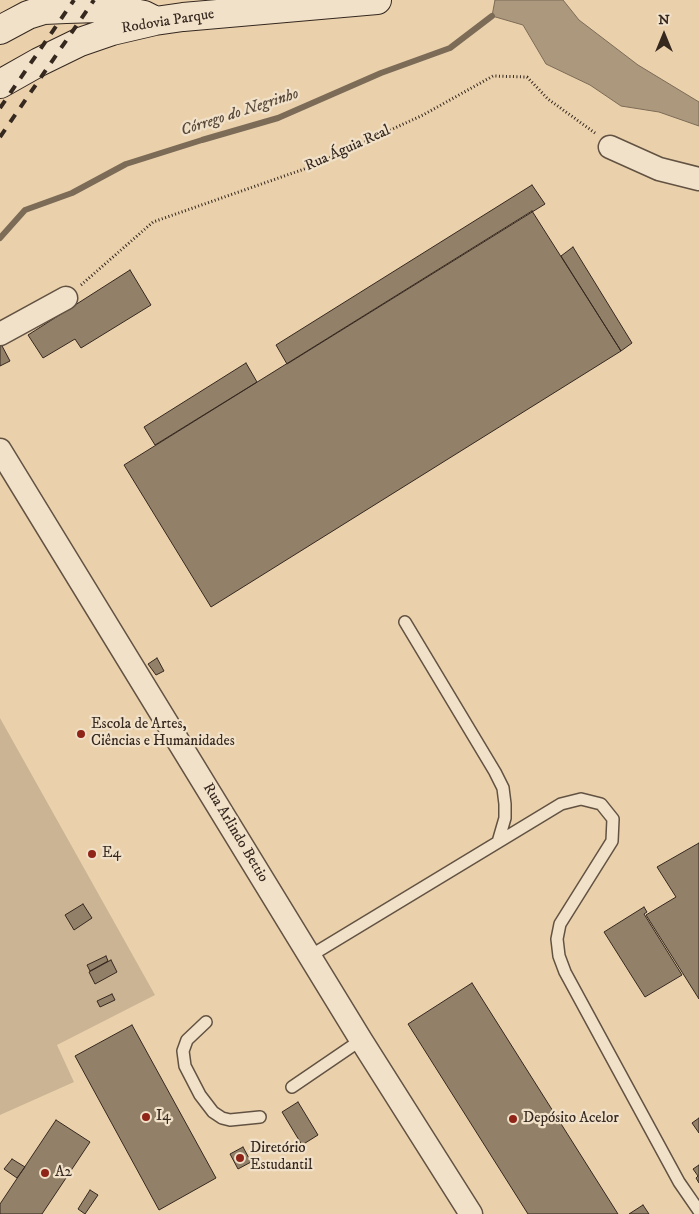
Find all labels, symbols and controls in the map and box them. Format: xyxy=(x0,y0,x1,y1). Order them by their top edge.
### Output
street label: Rodovia Parque xyxy=(120,6,216,38)
north arrow xyxy=(639,10,689,60)
text: N xyxy=(658,11,670,29)
water label: Córrego do Negrinho xyxy=(179,85,301,141)
street label: Rua Águia Real xyxy=(303,122,393,176)
place label: Escola de Artes, Ciências e Humanidades xyxy=(91,716,235,751)
marker: Escola de Artes, Ciências e Humanidades xyxy=(75,728,87,740)
street label: Rua Arlindo Bettio xyxy=(198,780,272,886)
place label: E4 xyxy=(102,845,121,863)
marker: E4 xyxy=(86,848,98,860)
place label: I4 xyxy=(156,1108,171,1126)
place label: Depósito Acelor xyxy=(523,1110,619,1128)
marker: I4 xyxy=(140,1111,152,1123)
marker: Depósito Acelor xyxy=(507,1113,519,1125)
place label: Diretório Estudantil xyxy=(250,1140,312,1175)
marker: Diretório Estudantil xyxy=(234,1152,246,1164)
place label: A2 xyxy=(55,1164,72,1182)
marker: A2 xyxy=(39,1167,51,1179)

